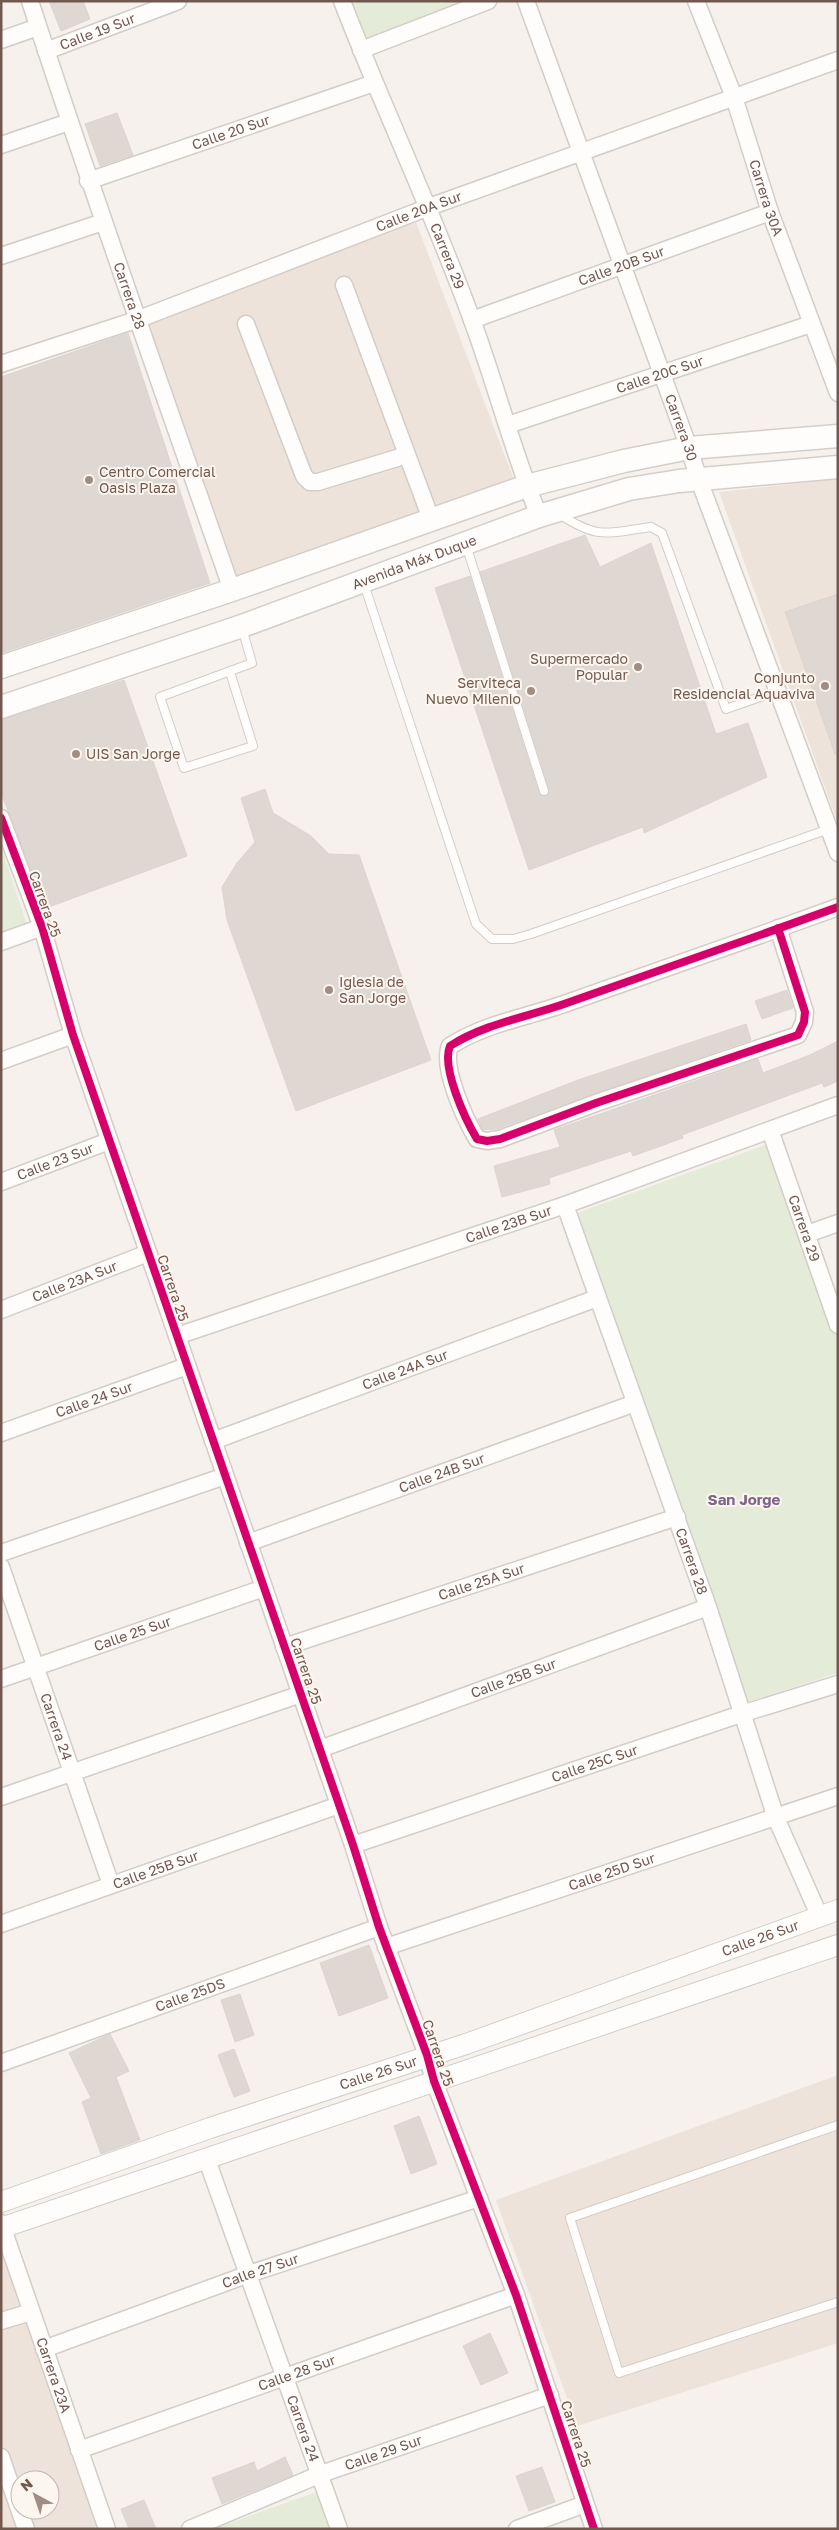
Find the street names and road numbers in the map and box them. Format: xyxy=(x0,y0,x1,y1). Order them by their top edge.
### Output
street label: Calle 19 Sur xyxy=(57,9,138,53)
street label: Calle 20 Sur xyxy=(190,110,272,153)
street label: Carrera 30A xyxy=(746,157,787,239)
street label: Calle 20A Sur xyxy=(373,187,464,235)
street label: Carrera 29 xyxy=(427,220,469,291)
street label: Calle 20B Sur xyxy=(576,242,667,289)
street label: Carrera 28 xyxy=(110,260,149,331)
street label: Calle 20C Sur xyxy=(614,351,706,396)
street label: Carrera 30 xyxy=(662,392,702,463)
street label: Avenida Máx Duque xyxy=(350,531,479,592)
street label: Carrera 25 xyxy=(26,868,65,939)
street label: Calle 23 Sur xyxy=(14,1138,96,1183)
street label: Carrera 29 xyxy=(785,1192,824,1264)
street label: Calle 23B Sur xyxy=(463,1201,554,1246)
street label: Carrera 25 xyxy=(154,1252,193,1323)
street label: Calle 23A Sur xyxy=(29,1257,120,1305)
street label: Calle 24A Sur xyxy=(360,1345,451,1393)
street label: Calle 24 Sur xyxy=(53,1377,135,1421)
street label: Calle 24B Sur xyxy=(396,1449,487,1496)
street label: Carrera 28 xyxy=(672,1525,712,1597)
street label: Calle 25A Sur xyxy=(436,1559,527,1603)
street label: Calle 25 Sur xyxy=(91,1612,174,1654)
street label: Carrera 25 xyxy=(287,1635,326,1706)
street label: Calle 25B Sur xyxy=(468,1654,559,1701)
street label: Carrera 24 xyxy=(37,1691,76,1762)
street label: Calle 25C Sur xyxy=(549,1740,640,1785)
street label: Calle 25B Sur xyxy=(110,1846,201,1892)
street label: Calle 25D Sur xyxy=(566,1849,658,1893)
street label: Calle 26 Sur xyxy=(719,1916,802,1959)
street label: Calle 25DS xyxy=(153,1974,227,2015)
street label: Carrera 25 xyxy=(419,2017,458,2088)
street label: Calle 26 Sur xyxy=(337,2051,420,2093)
street label: Calle 27 Sur xyxy=(219,2249,301,2291)
street label: Carrera 23A xyxy=(33,2335,75,2416)
street label: Calle 28 Sur xyxy=(256,2351,338,2394)
street label: Carrera 24 xyxy=(284,2392,323,2464)
street label: Carrera 25 xyxy=(558,2398,595,2469)
street label: Calle 29 Sur xyxy=(342,2431,425,2473)

